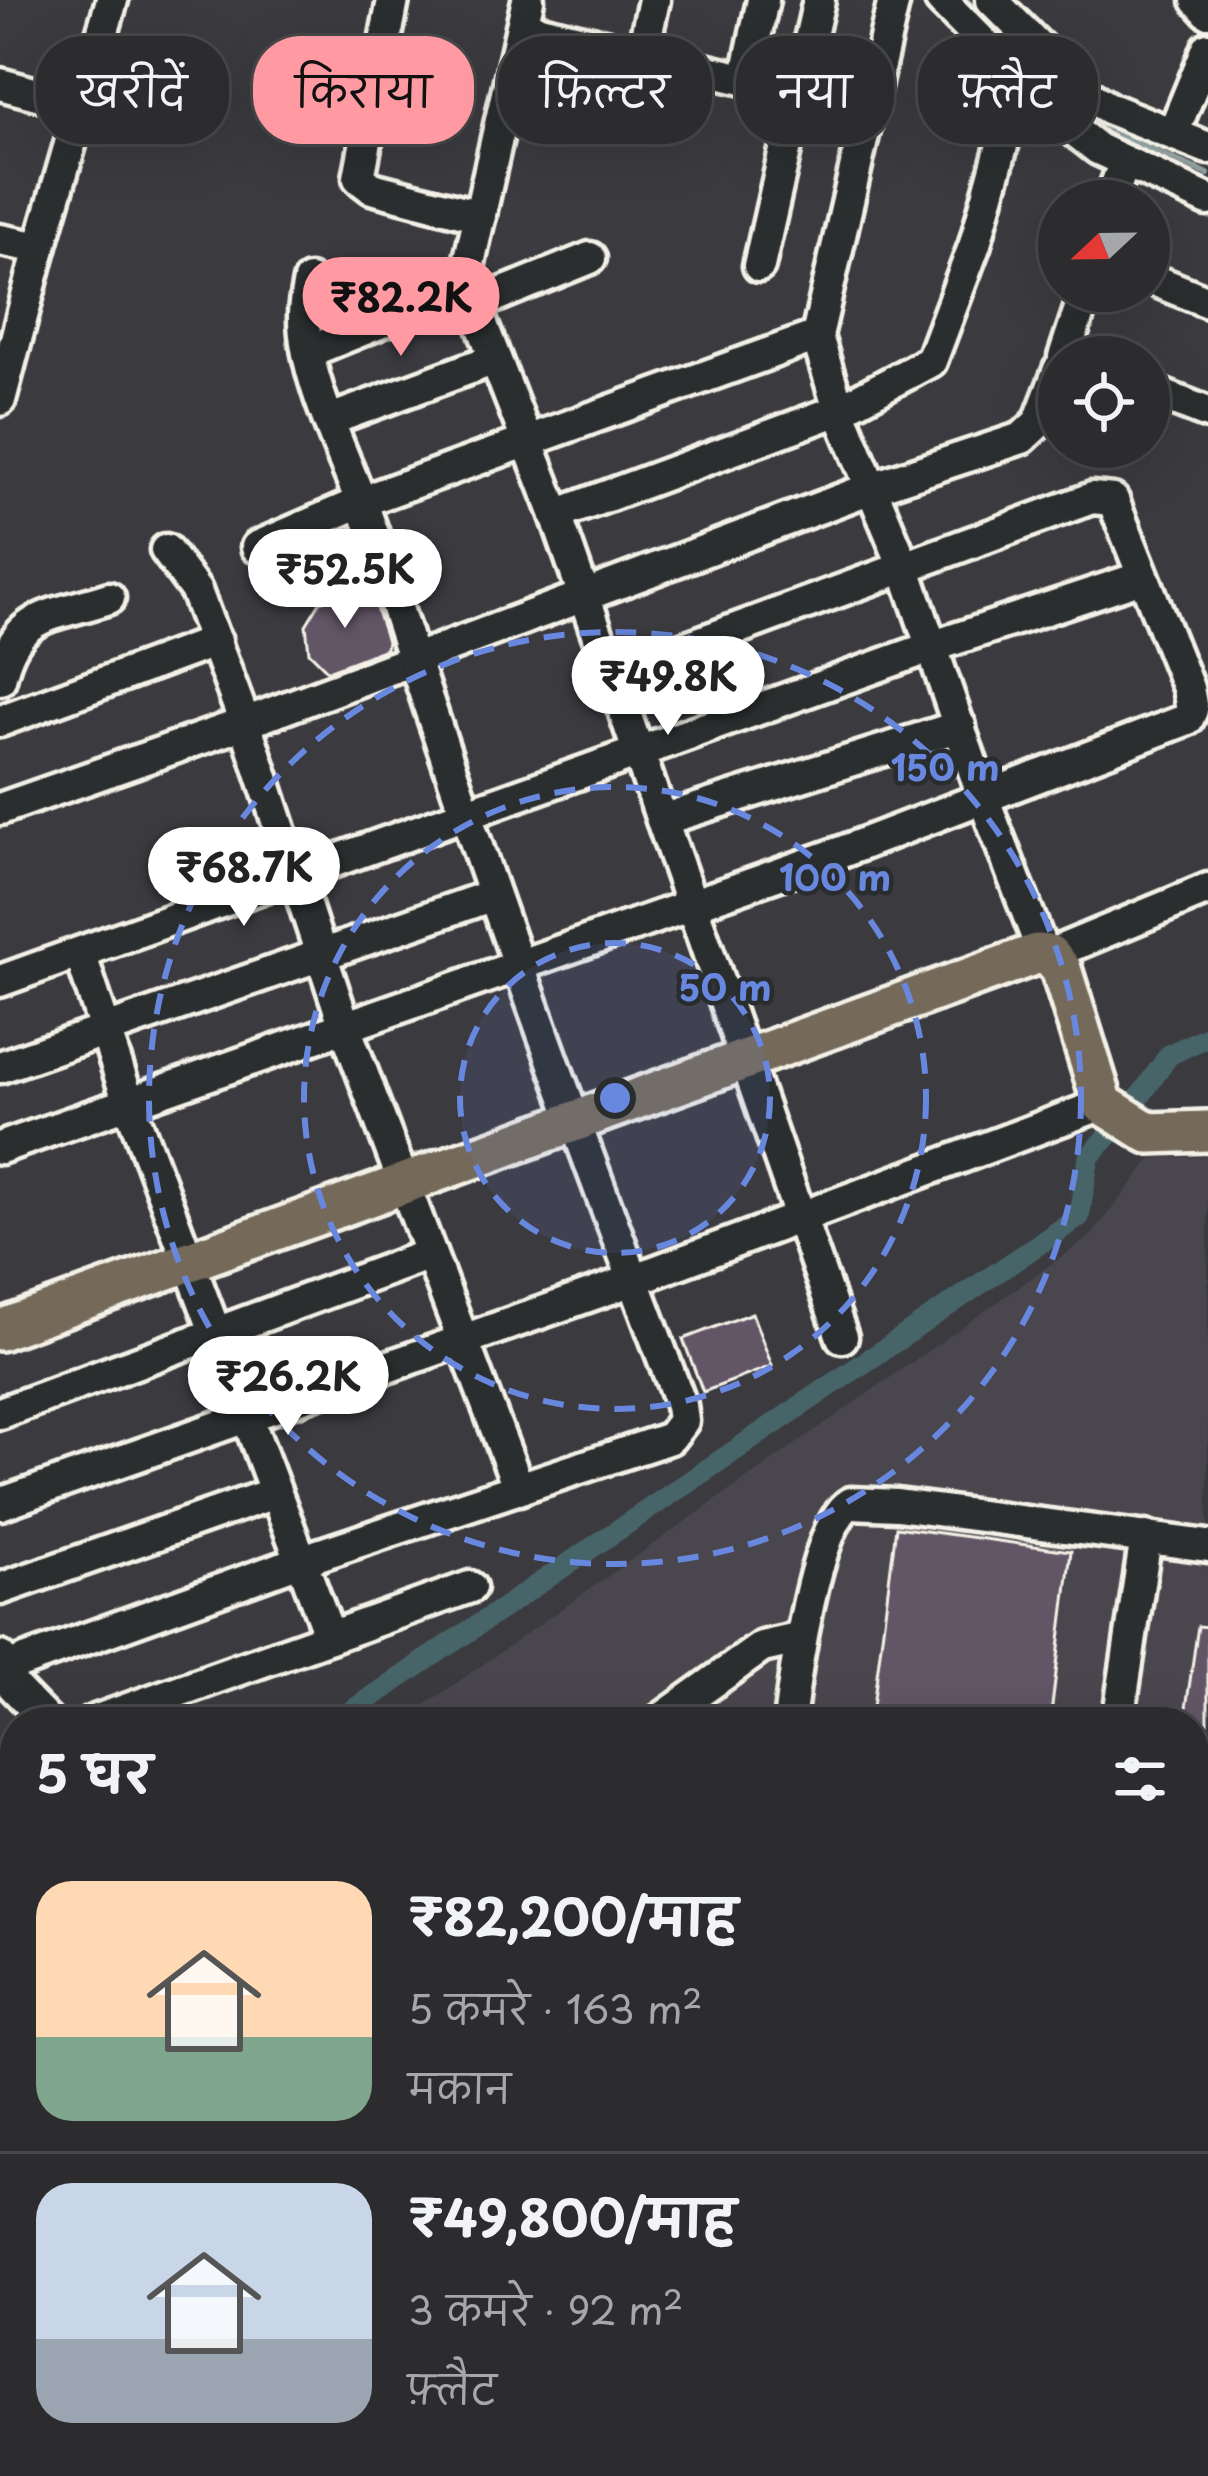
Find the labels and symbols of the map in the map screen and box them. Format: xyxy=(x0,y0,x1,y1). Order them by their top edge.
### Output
north arrow xyxy=(1038,180,1170,312)
pin: ₹82.2K xyxy=(303,257,499,359)
pin: ₹52.5K xyxy=(247,529,443,631)
pin: ₹49.8K xyxy=(570,636,766,738)
text: 150 m xyxy=(890,739,1000,793)
pin: ₹68.7K xyxy=(146,827,342,929)
text: 100 m xyxy=(779,849,891,903)
text: 50 m xyxy=(678,959,772,1013)
centre of rings xyxy=(594,1077,636,1119)
pin: ₹26.2K xyxy=(190,1336,386,1438)

